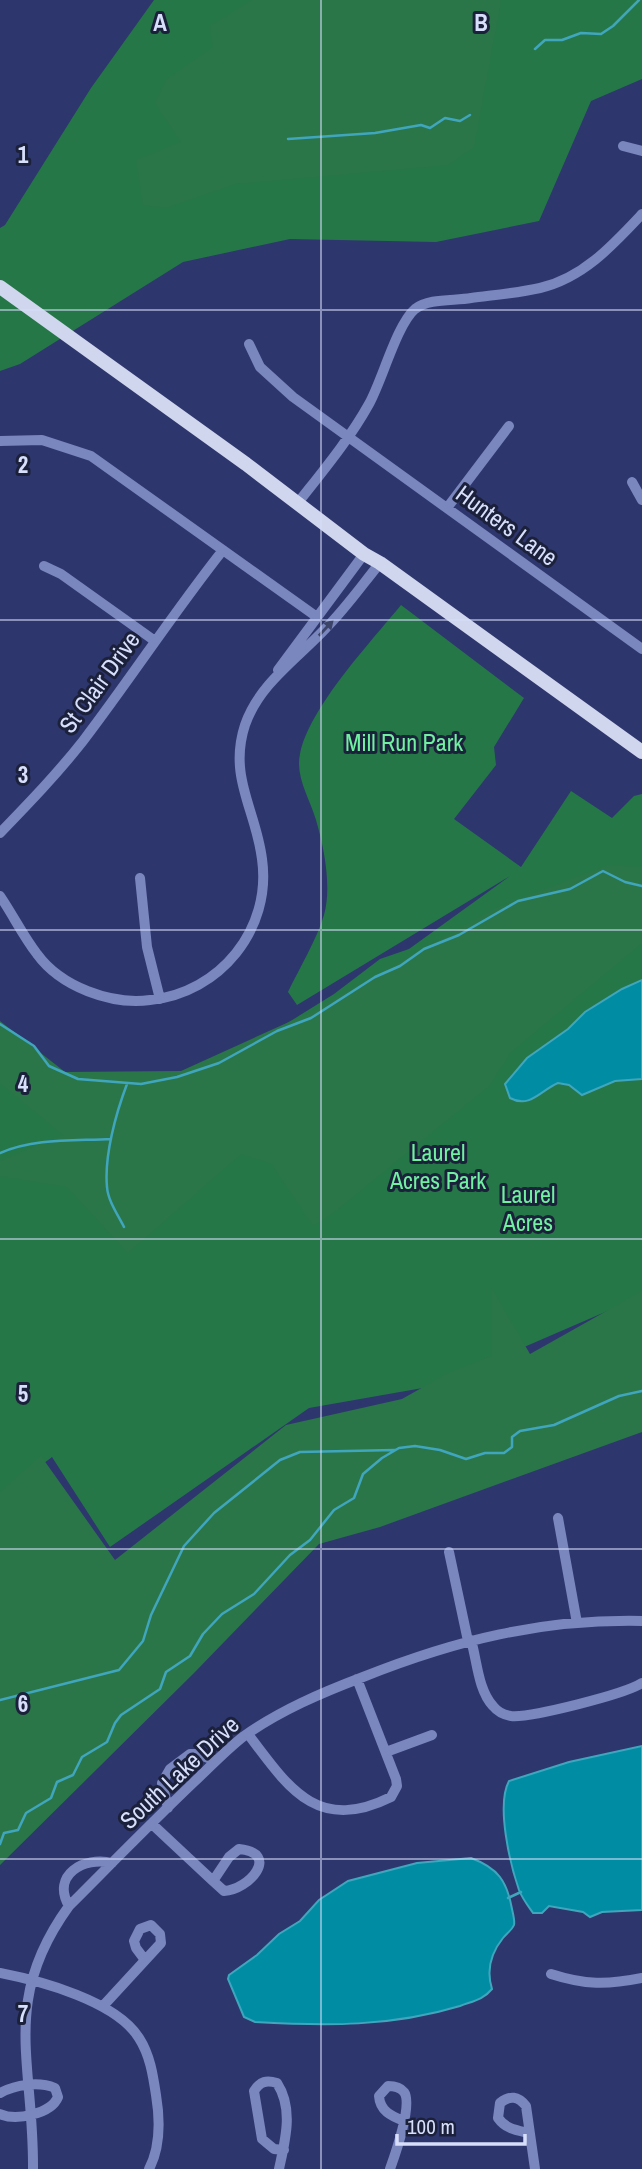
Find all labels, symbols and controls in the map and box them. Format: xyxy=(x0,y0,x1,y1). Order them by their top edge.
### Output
text: A xyxy=(153,7,167,38)
text: B xyxy=(474,7,488,38)
text: 1 xyxy=(18,139,29,170)
text: 2 xyxy=(18,449,28,480)
street label: Hunters Lane xyxy=(450,477,564,573)
one-way arrow xyxy=(317,620,333,637)
street label: St Clair Drive xyxy=(51,625,147,739)
park label: Mill Run Park xyxy=(345,726,463,758)
text: 3 xyxy=(18,759,28,790)
text: 4 xyxy=(18,1068,29,1099)
park label: Laurel Acres Park xyxy=(389,1136,486,1196)
park label: Laurel Acres xyxy=(501,1178,555,1238)
text: 5 xyxy=(18,1378,28,1409)
text: 6 xyxy=(18,1688,28,1719)
street label: South Lake Drive xyxy=(112,1708,246,1836)
text: 7 xyxy=(18,1998,28,2029)
scale bar xyxy=(397,2102,525,2146)
text: 100 m xyxy=(407,2112,455,2141)

